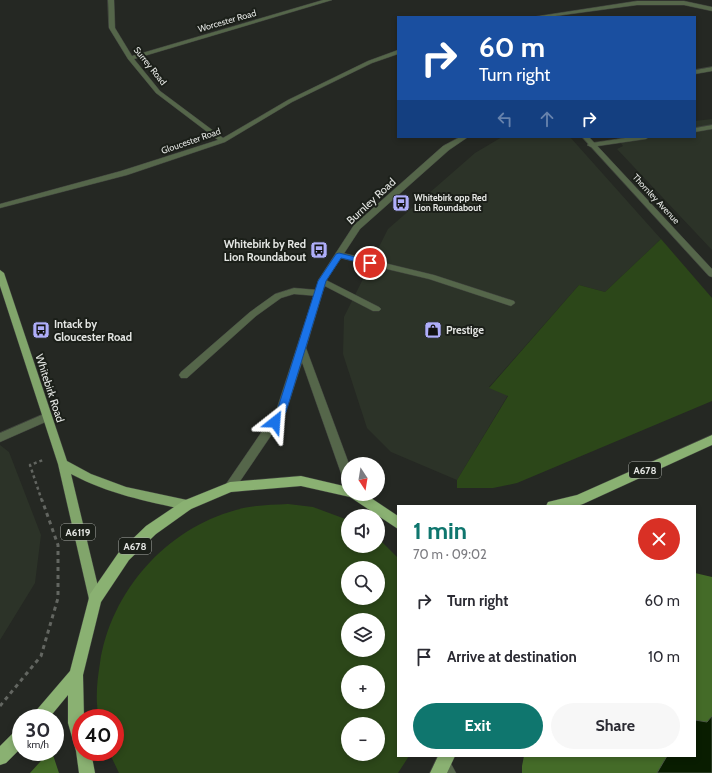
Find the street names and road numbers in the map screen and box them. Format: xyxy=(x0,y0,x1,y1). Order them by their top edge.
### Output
street label: Worcester Road xyxy=(196,7,257,34)
street label: Surrey Road xyxy=(132,44,169,87)
street label: Gloucester Road xyxy=(160,125,222,156)
street label: Thornley Avenue xyxy=(630,171,683,226)
street label: Burnley Road xyxy=(344,175,398,227)
street label: Whitebirk Road xyxy=(32,352,68,424)
road number: A678 xyxy=(629,462,661,478)
road number: A6119 xyxy=(61,524,95,540)
road number: A678 xyxy=(119,538,151,554)

